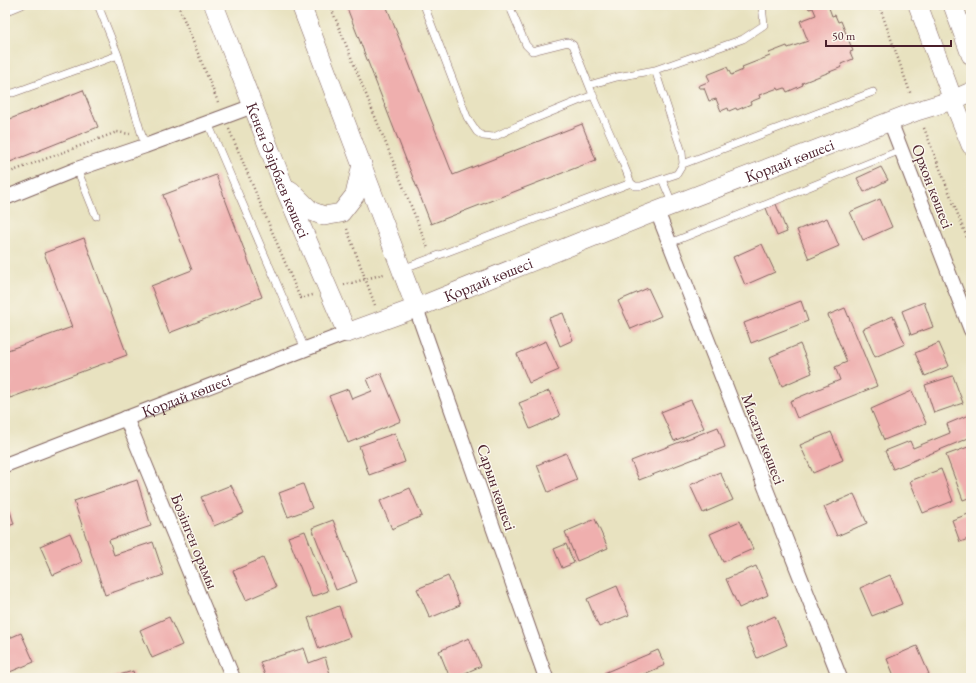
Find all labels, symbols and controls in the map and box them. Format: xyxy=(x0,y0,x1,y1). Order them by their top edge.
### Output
scale bar xyxy=(826,22,951,48)
text: 50 m xyxy=(832,28,856,44)
street label: Кенен Әзірбаев көшесі xyxy=(241,99,315,241)
street label: Қордай көшесі xyxy=(742,134,837,187)
street label: Орхон көшесі xyxy=(907,141,958,231)
street label: Қордай көшесі xyxy=(441,252,536,307)
street label: Қордай көшесі xyxy=(138,369,234,422)
street label: Масаты көшесі xyxy=(737,391,790,488)
street label: Сарын көшесі xyxy=(472,441,521,533)
street label: Бозінген орамы xyxy=(166,490,223,592)

